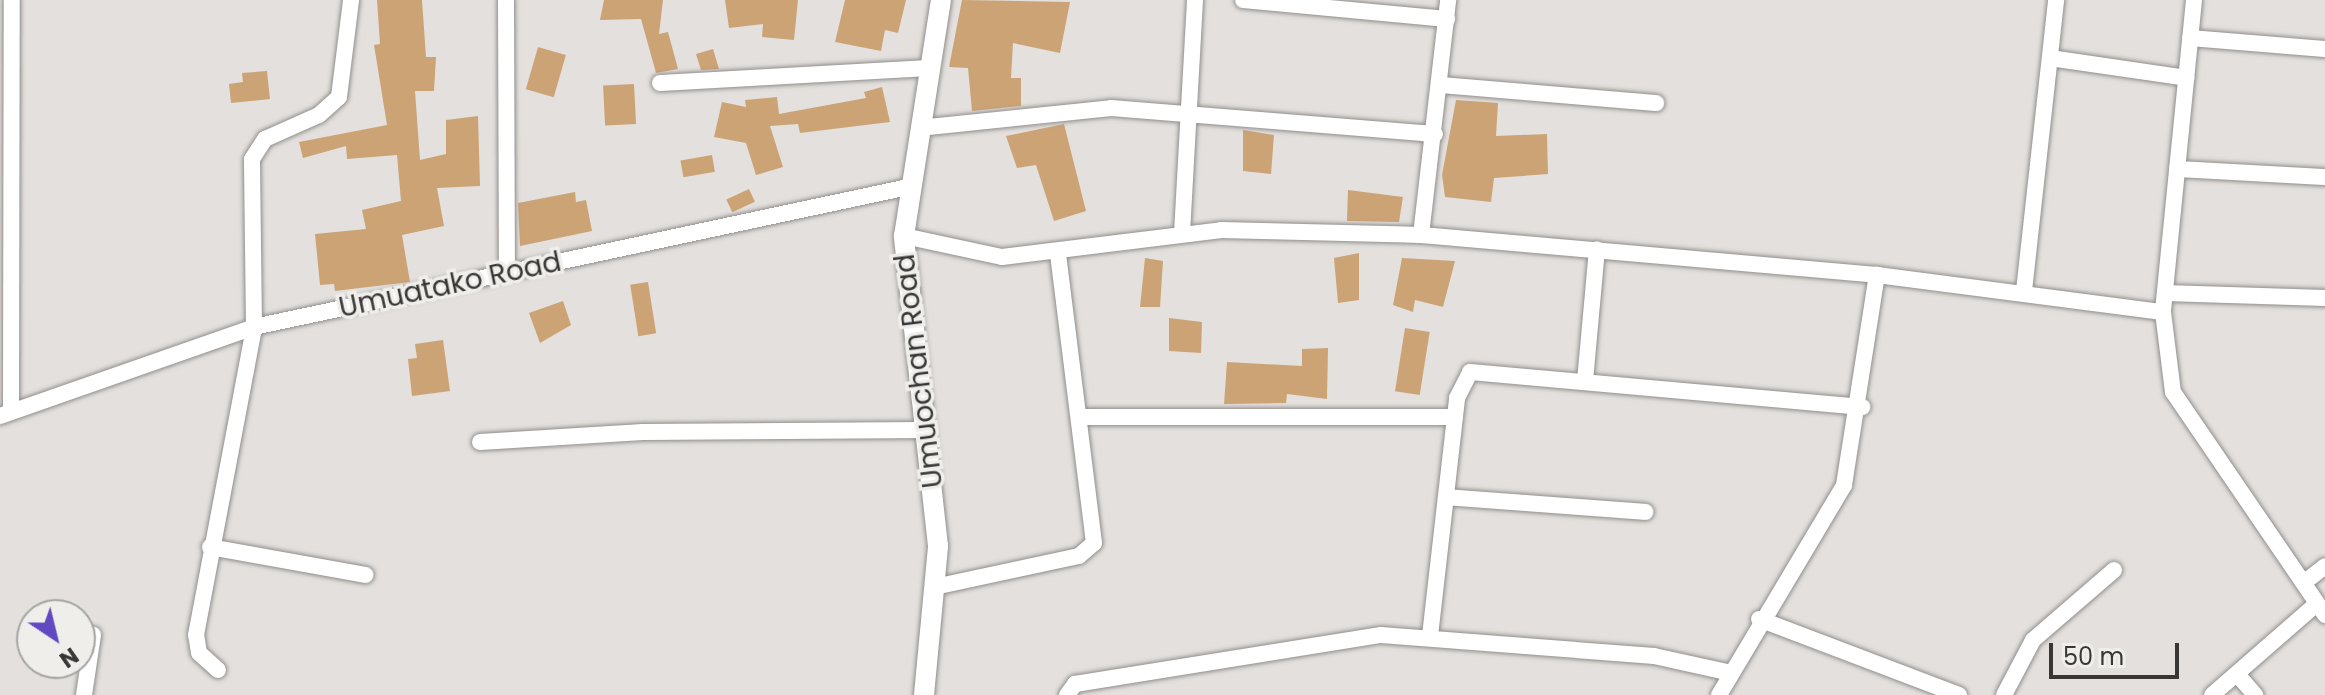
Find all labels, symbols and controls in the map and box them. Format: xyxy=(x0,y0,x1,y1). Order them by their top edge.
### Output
street label: Umuatako Road xyxy=(336,245,564,325)
street label: Umuochan Road xyxy=(888,252,950,490)
north arrow xyxy=(16,599,96,679)
scale bar xyxy=(2053,627,2183,677)
text: N xyxy=(53,640,85,675)
text: 50 m xyxy=(2063,640,2124,673)

